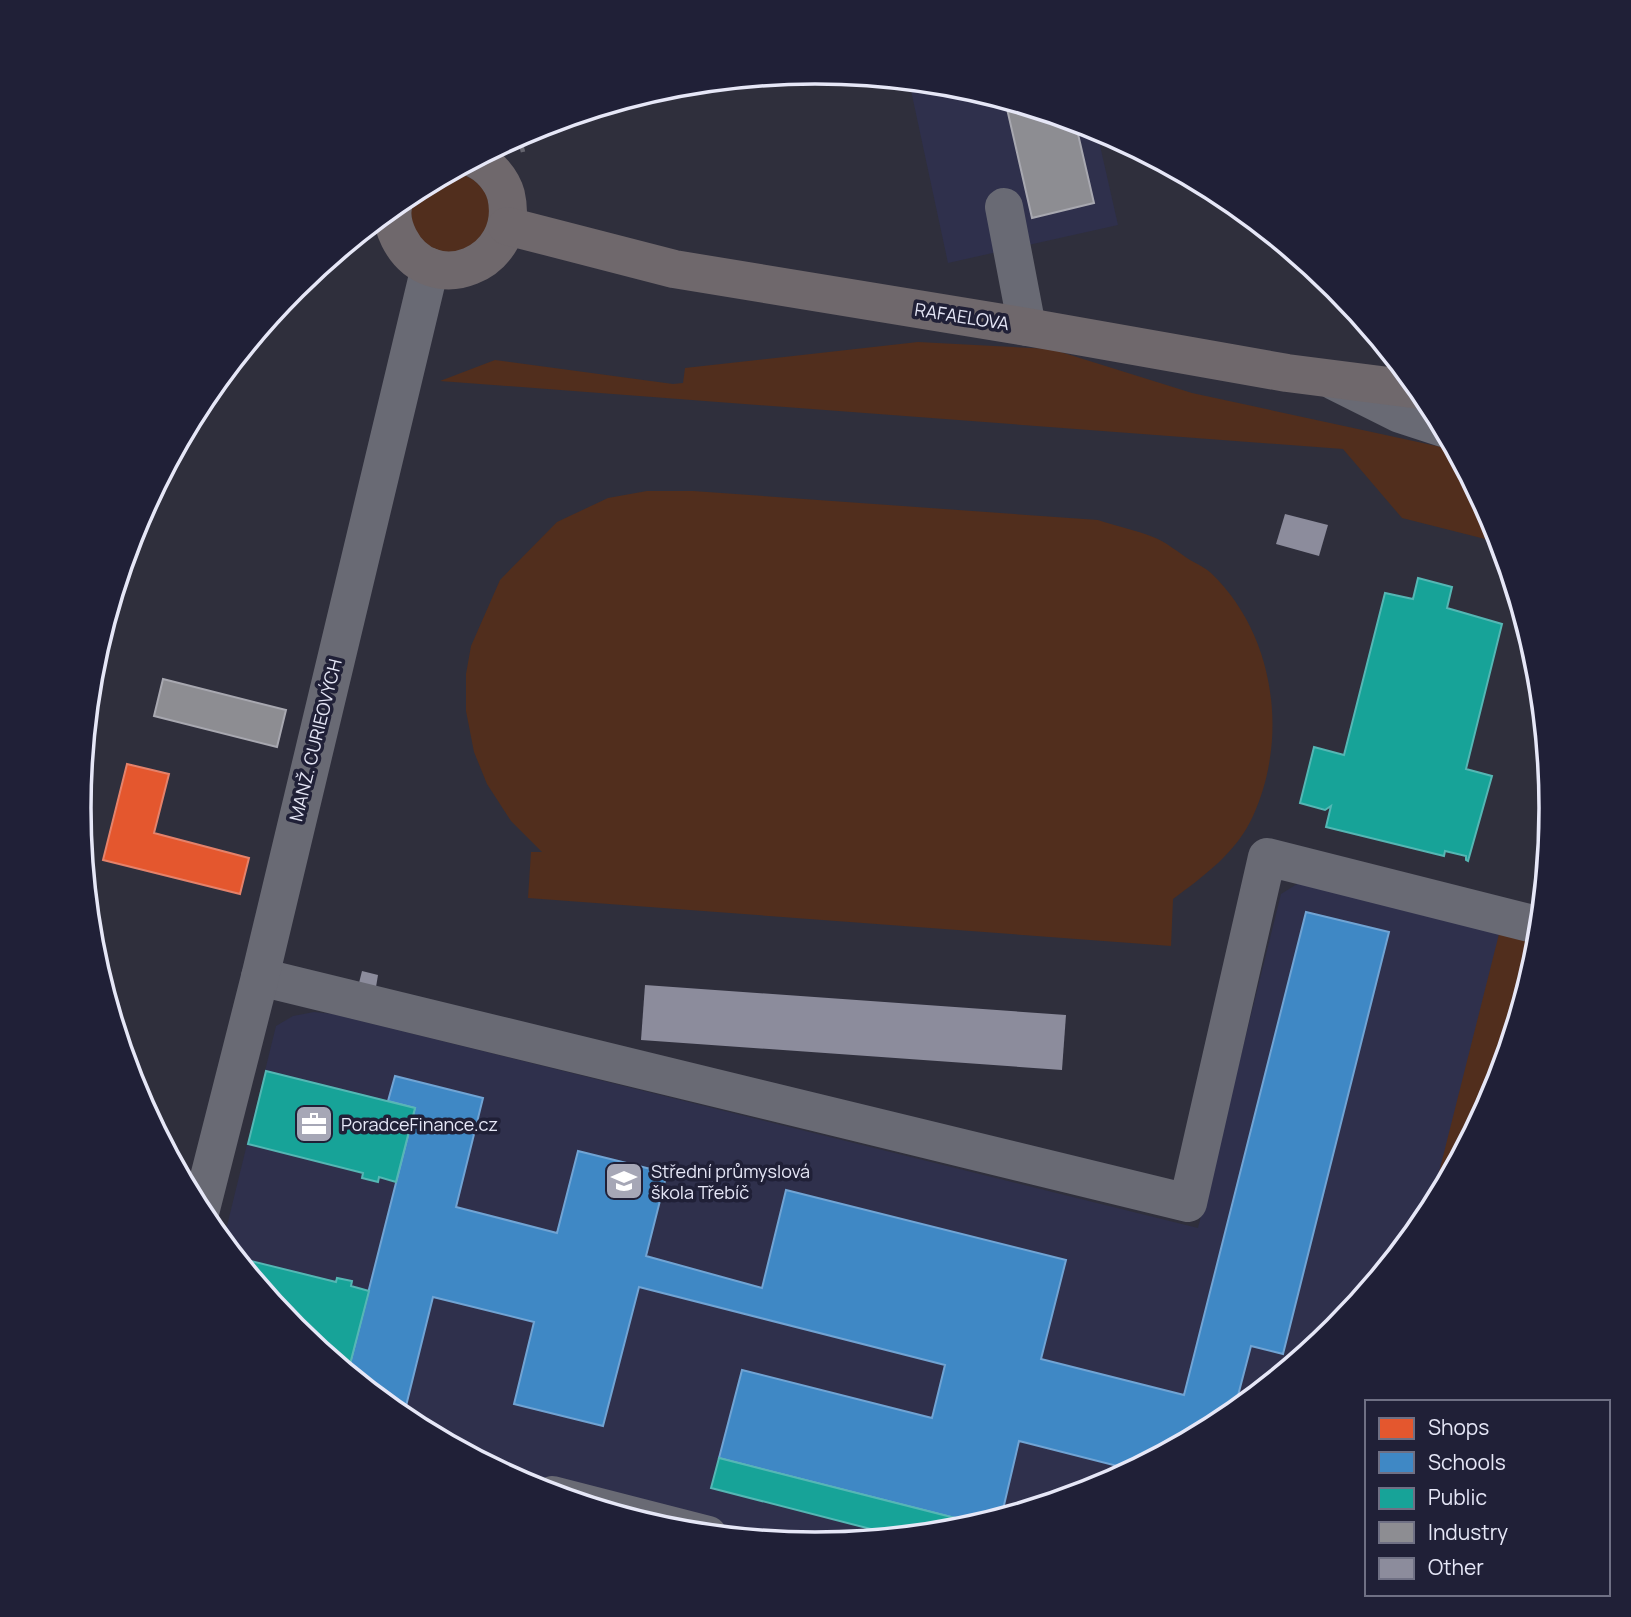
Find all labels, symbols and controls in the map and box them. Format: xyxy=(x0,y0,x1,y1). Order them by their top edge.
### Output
street label: RAFAELOVA xyxy=(913,297,1012,335)
street label: MANŽ. CURIEOVÝCH xyxy=(283,656,347,824)
office icon: PoradceFinance.cz xyxy=(293,1103,335,1145)
place label: PoradceFinance.cz xyxy=(341,1112,498,1136)
place label: Střední průmyslová škola Třebíč xyxy=(651,1159,810,1204)
school or university icon: Střední průmyslová škola Třebíč xyxy=(603,1160,645,1202)
legend xyxy=(1365,1400,1610,1596)
text: Shops xyxy=(1428,1413,1489,1441)
text: Schools xyxy=(1428,1448,1506,1476)
text: Public xyxy=(1428,1483,1487,1511)
text: Industry xyxy=(1428,1518,1508,1546)
text: Other xyxy=(1428,1553,1484,1581)

